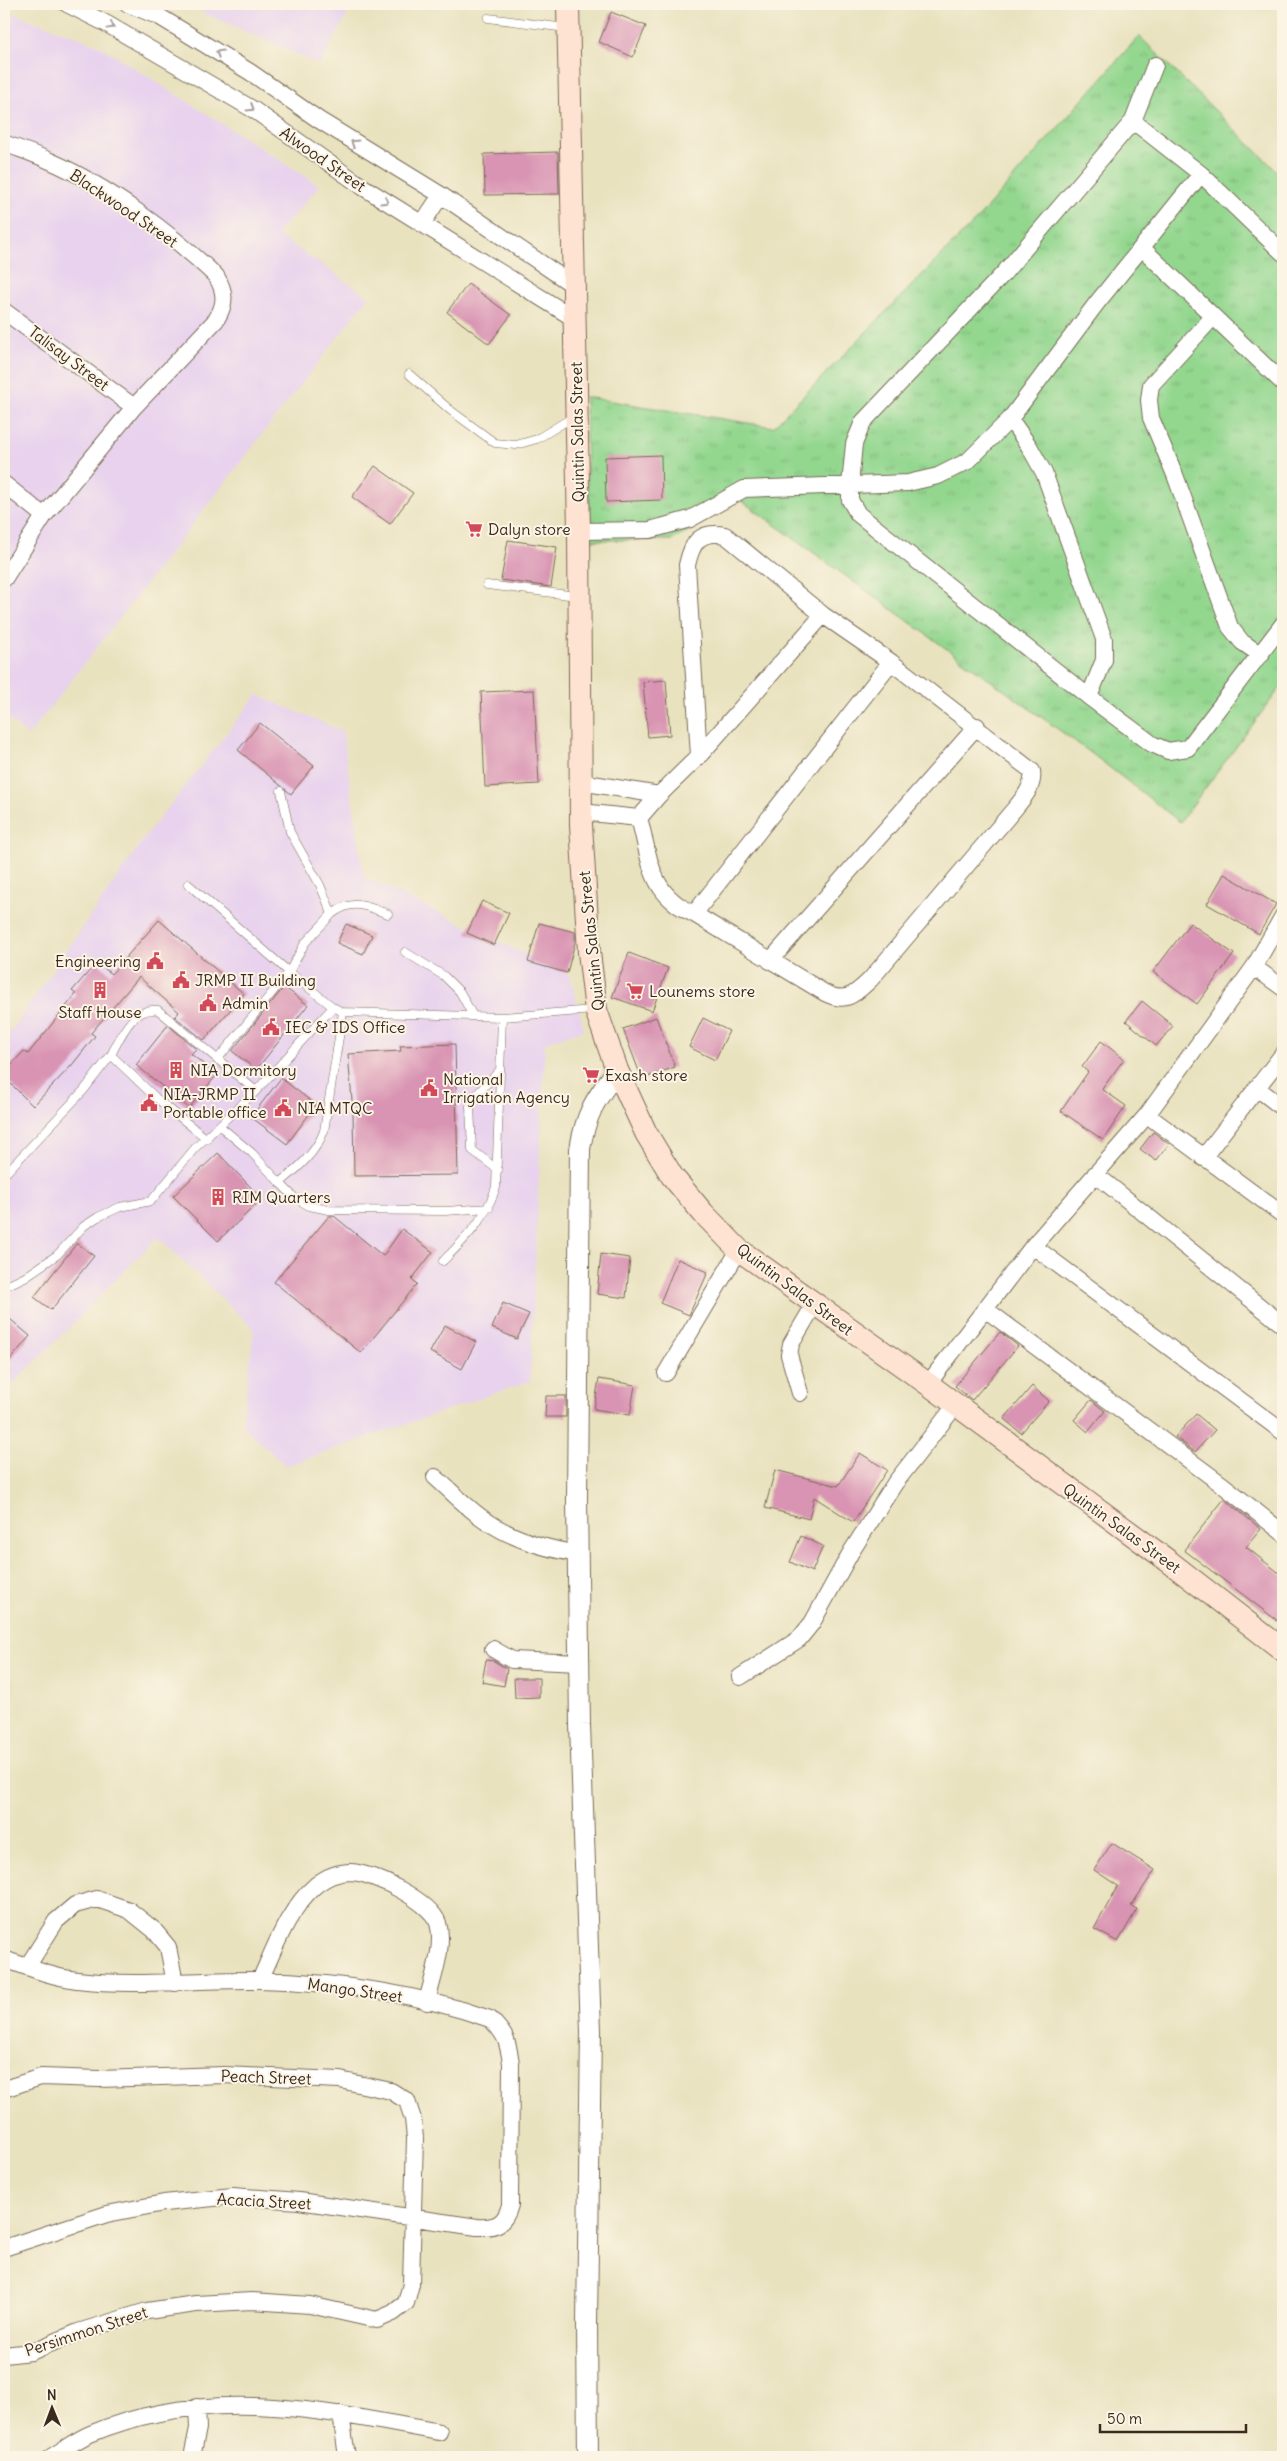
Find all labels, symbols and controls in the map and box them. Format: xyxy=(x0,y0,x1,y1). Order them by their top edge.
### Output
one-way arrow xyxy=(105,20,114,30)
one-way arrow xyxy=(215,50,224,59)
one-way arrow xyxy=(245,102,255,111)
street label: Alwood Street xyxy=(276,122,370,196)
one-way arrow xyxy=(351,139,360,149)
street label: Blackwood Street xyxy=(66,165,182,252)
one-way arrow xyxy=(379,194,388,204)
street label: Talisay Street xyxy=(25,321,114,395)
street label: Quintin Salas Street xyxy=(566,361,588,503)
supermarket icon: Dalyn store xyxy=(464,519,484,539)
place label: Dalyn store xyxy=(488,519,571,539)
street label: Quintin Salas Street xyxy=(574,869,608,1012)
place label: Engineering xyxy=(55,951,141,971)
public building icon: Engineering xyxy=(145,951,165,971)
public building icon: JRMP II Building xyxy=(171,970,191,990)
place label: JRMP II Building xyxy=(195,970,316,990)
building icon: Staff House xyxy=(90,980,110,1000)
supermarket icon: Lounems store xyxy=(625,981,645,1001)
place label: Lounems store xyxy=(649,981,755,1001)
public building icon: Admin xyxy=(198,993,218,1013)
place label: Admin xyxy=(222,993,269,1013)
place label: Staff House xyxy=(58,1002,142,1022)
public building icon: IEC & IDS Office xyxy=(261,1017,281,1037)
place label: IEC & IDS Office xyxy=(285,1017,405,1037)
building icon: NIA Dormitory xyxy=(166,1060,186,1080)
place label: NIA Dormitory xyxy=(190,1060,297,1080)
supermarket icon: Exash store xyxy=(581,1065,601,1085)
place label: Exash store xyxy=(605,1065,688,1085)
place label: National Irrigation Agency xyxy=(443,1069,570,1107)
public building icon: National Irrigation Agency xyxy=(419,1078,439,1098)
place label: NIA-JRMP II Portable office xyxy=(163,1084,267,1122)
public building icon: NIA-JRMP II Portable office xyxy=(139,1093,159,1113)
public building icon: NIA MTQC xyxy=(273,1098,293,1118)
place label: NIA MTQC xyxy=(297,1098,373,1118)
building icon: RIM Quarters xyxy=(208,1187,228,1207)
place label: RIM Quarters xyxy=(232,1187,331,1207)
street label: Quintin Salas Street xyxy=(733,1239,858,1340)
street label: Quintin Salas Street xyxy=(1059,1479,1185,1578)
street label: Mango Street xyxy=(306,1973,404,2007)
street label: Peach Street xyxy=(220,2065,312,2089)
street label: Acacia Street xyxy=(216,2189,312,2213)
street label: Persimmon Street xyxy=(22,2302,150,2360)
north arrow xyxy=(28,2384,78,2434)
text: N xyxy=(47,2386,57,2404)
scale bar xyxy=(1100,2401,1246,2433)
text: 50 m xyxy=(1107,2409,1142,2428)

